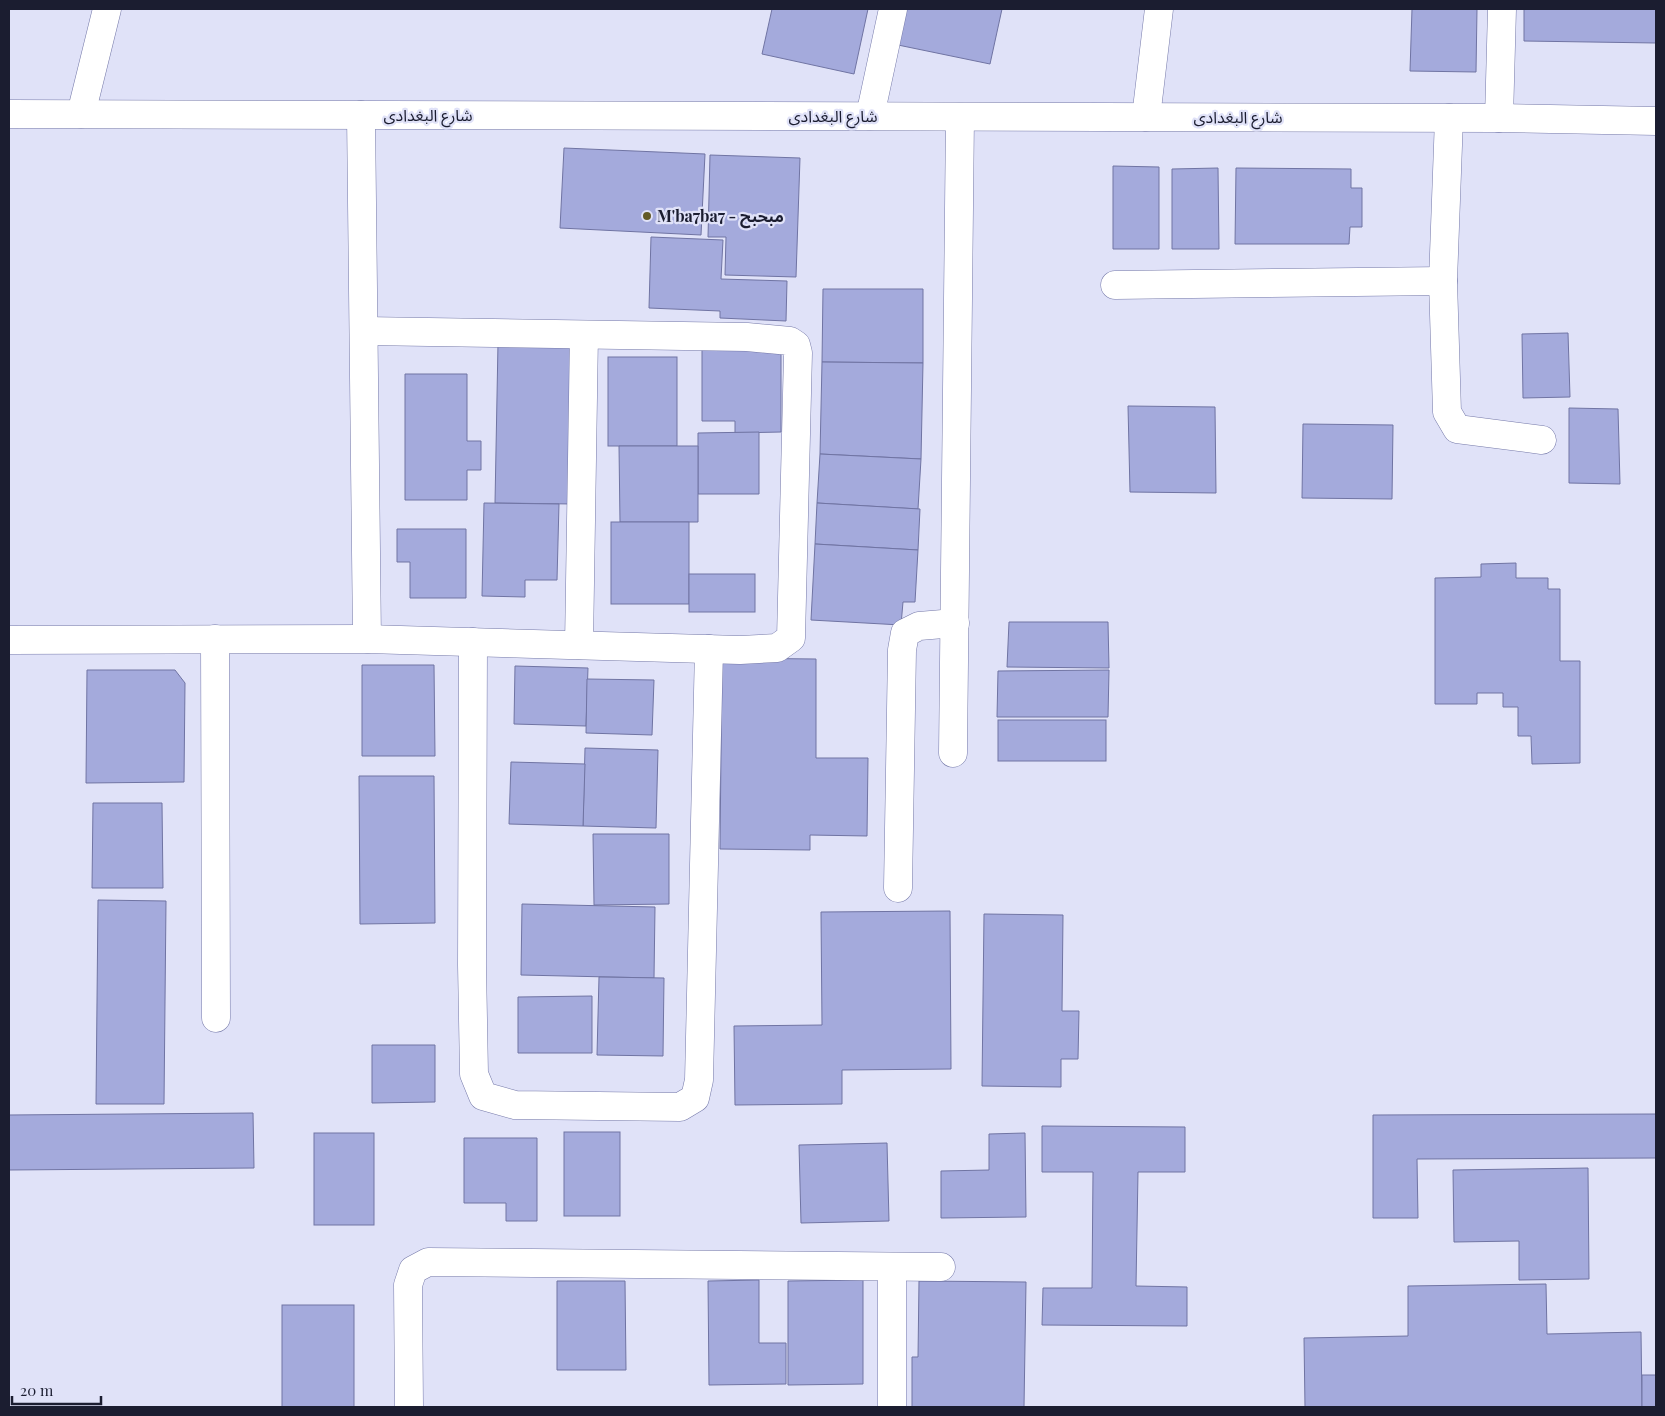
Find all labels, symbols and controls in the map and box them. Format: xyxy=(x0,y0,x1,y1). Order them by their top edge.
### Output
street label: شارع البغدادى xyxy=(383,104,473,128)
street label: شارع البغدادى xyxy=(788,105,878,129)
street label: شارع البغدادى xyxy=(1193,106,1283,130)
place label: M'ba7ba7 - مبحبح xyxy=(657,205,784,229)
marker: M'ba7ba7 - مبحبح xyxy=(641,210,653,222)
scale bar xyxy=(12,1374,101,1406)
text: 20 m xyxy=(20,1380,54,1400)

